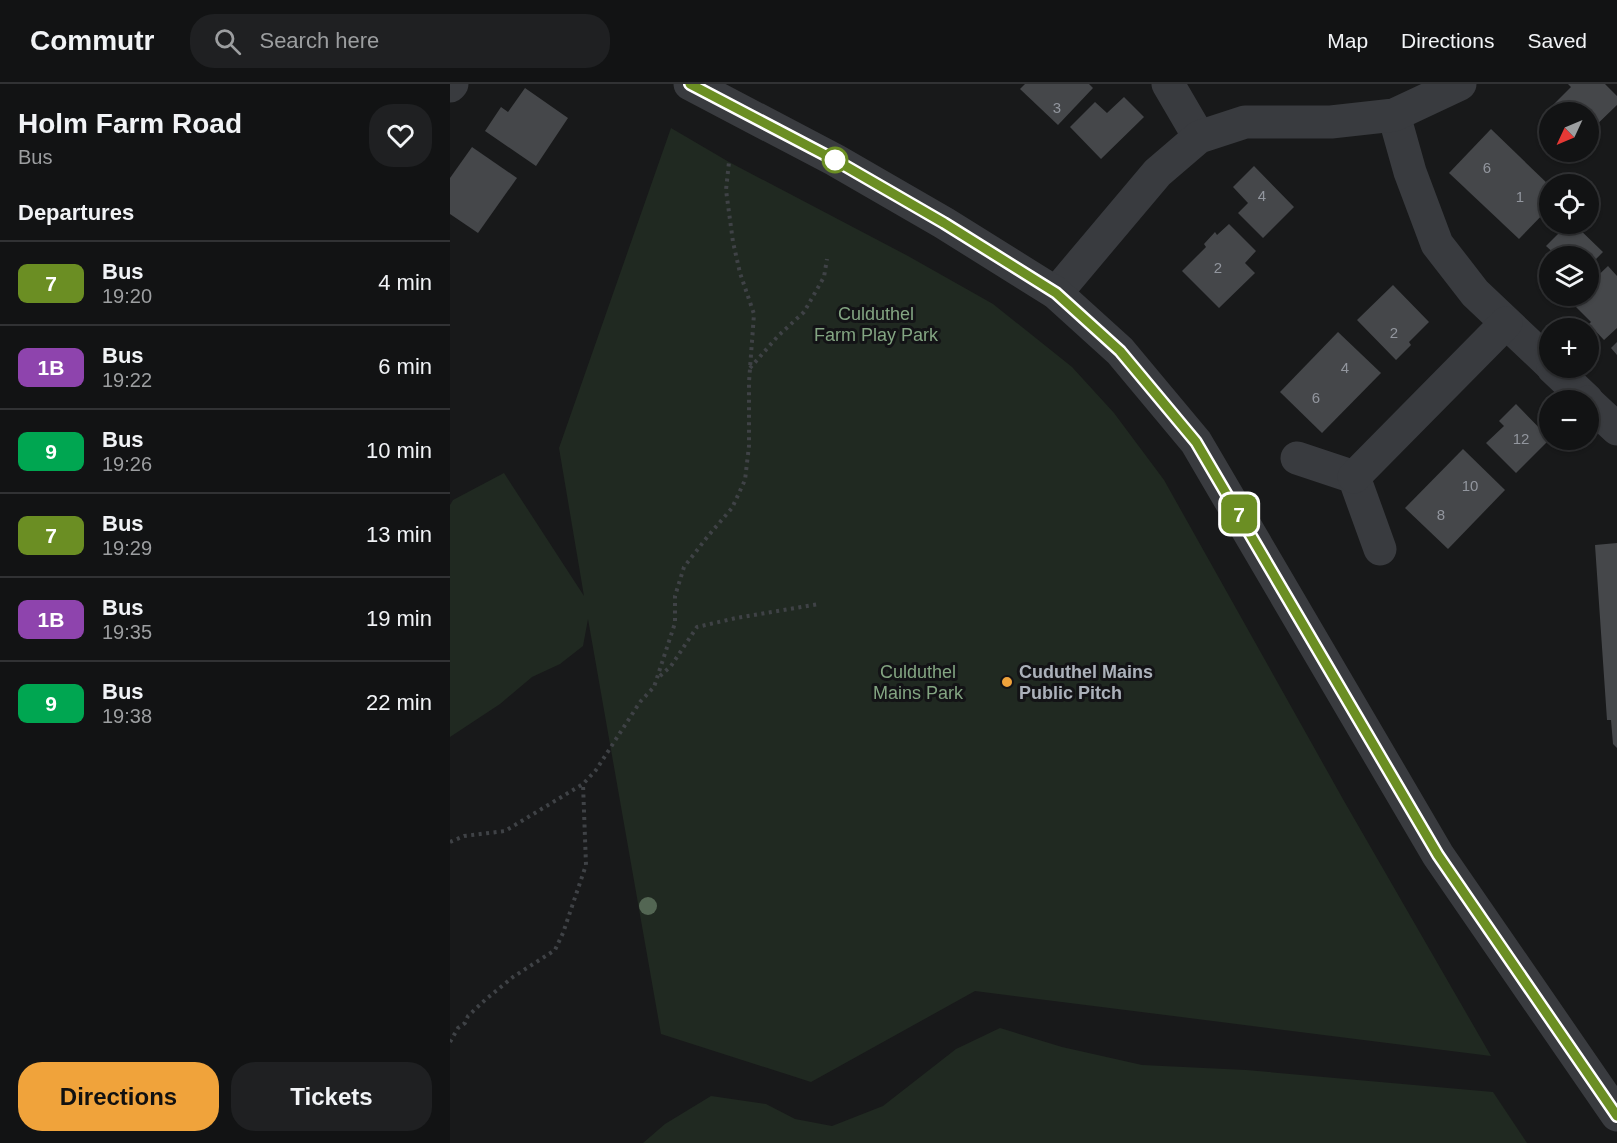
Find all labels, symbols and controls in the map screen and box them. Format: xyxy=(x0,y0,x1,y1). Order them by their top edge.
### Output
search box xyxy=(190,14,610,68)
text: Commutr xyxy=(30,25,154,56)
icon: search xyxy=(211,25,244,58)
text: Search here xyxy=(259,28,379,53)
text: Map xyxy=(1327,29,1368,52)
text: Directions xyxy=(1401,29,1494,52)
text: Saved xyxy=(1527,29,1587,52)
house number: 3 xyxy=(1053,99,1061,116)
north arrow xyxy=(1539,102,1599,162)
map controls xyxy=(1539,102,1599,450)
button: heart xyxy=(369,104,432,167)
text: Holm Farm Road xyxy=(18,108,242,139)
text: Bus xyxy=(18,146,52,168)
unlabelled marker xyxy=(822,147,848,173)
house number: 6 xyxy=(1483,159,1491,176)
button: locate xyxy=(1539,174,1599,234)
house number: 4 xyxy=(1258,187,1266,204)
house number: 1 xyxy=(1516,188,1524,205)
text: Departures xyxy=(18,200,134,225)
button: layers xyxy=(1539,246,1599,306)
text: Bus xyxy=(102,259,144,284)
house number: 2 xyxy=(1214,259,1222,276)
text: 4 min xyxy=(378,270,432,295)
text: 7 xyxy=(45,272,57,295)
text: 19:20 xyxy=(102,285,152,307)
park label: Culduthel Farm Play Park xyxy=(814,304,939,345)
button: + xyxy=(1539,318,1599,378)
house number: 2 xyxy=(1390,324,1398,341)
text: Bus xyxy=(102,343,144,368)
text: 6 min xyxy=(378,354,432,379)
text: 1B xyxy=(38,356,64,379)
house number: 4 xyxy=(1341,359,1349,376)
text: 19:22 xyxy=(102,369,152,391)
house number: 6 xyxy=(1312,389,1320,406)
button: − xyxy=(1539,390,1599,450)
text: Bus xyxy=(102,427,144,452)
house number: 12 xyxy=(1513,430,1529,447)
text: 10 min xyxy=(366,438,432,463)
text: 9 xyxy=(45,440,57,463)
text: 19:26 xyxy=(102,453,152,475)
house number: 10 xyxy=(1462,477,1478,494)
line badge: 7 xyxy=(1220,494,1258,534)
text: 7 xyxy=(1233,503,1245,526)
house number: 8 xyxy=(1437,506,1445,523)
text: Bus xyxy=(102,511,144,536)
text: 13 min xyxy=(366,522,432,547)
text: 7 xyxy=(45,524,57,547)
text: 19:29 xyxy=(102,537,152,559)
text: Bus xyxy=(102,595,144,620)
text: 19 min xyxy=(366,606,432,631)
text: 1B xyxy=(38,608,64,631)
text: 19:35 xyxy=(102,621,152,643)
park label: Culduthel Mains Park xyxy=(873,662,964,703)
place label: Cuduthel Mains Public Pitch xyxy=(1019,662,1153,703)
marker: Cuduthel Mains Public Pitch xyxy=(1000,675,1014,689)
text: Bus xyxy=(102,679,144,704)
text: 22 min xyxy=(366,690,432,715)
text: 9 xyxy=(45,692,57,715)
text: 19:38 xyxy=(102,705,152,727)
button: Directions xyxy=(18,1062,219,1131)
button: Tickets xyxy=(231,1062,432,1131)

